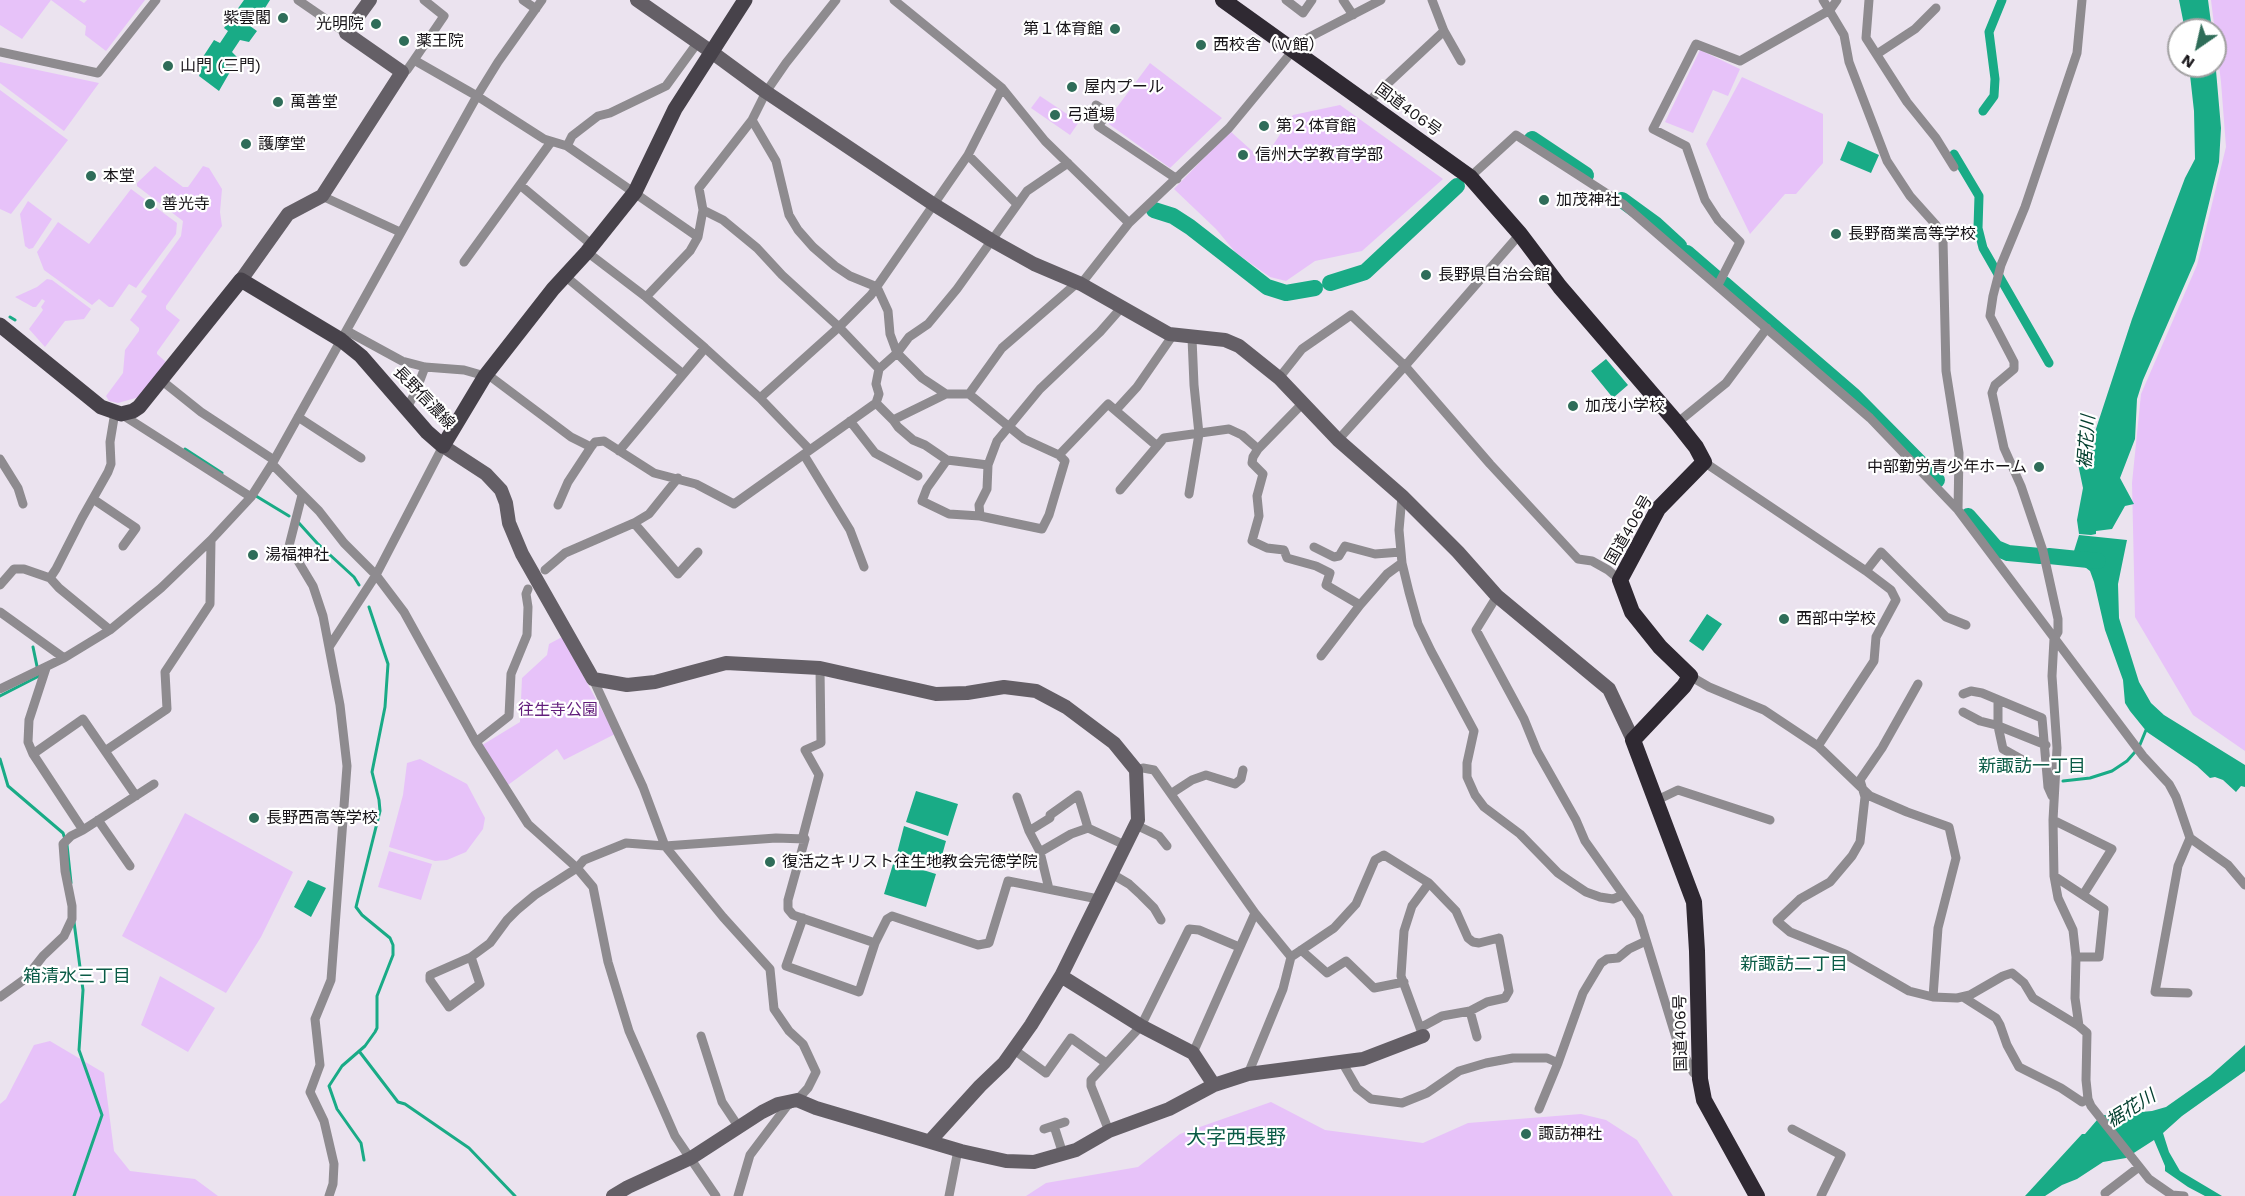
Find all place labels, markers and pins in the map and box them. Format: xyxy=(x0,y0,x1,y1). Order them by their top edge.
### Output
place label: 紫雲閣 xyxy=(223,8,271,28)
marker: 紫雲閣 xyxy=(276,11,290,25)
place label: 光明院 xyxy=(316,14,364,34)
marker: 光明院 xyxy=(369,17,383,31)
place label: 第１体育館 xyxy=(1023,19,1103,39)
marker: 第１体育館 xyxy=(1108,22,1122,36)
place label: 薬王院 xyxy=(416,31,464,51)
marker: 薬王院 xyxy=(397,34,411,48)
place label: 西校舎（W館） xyxy=(1213,35,1324,55)
marker: 西校舎（W館） xyxy=(1194,38,1208,52)
place label: 山門 (三門) xyxy=(180,56,261,76)
marker: 山門 (三門) xyxy=(161,59,175,73)
place label: 屋内プール xyxy=(1084,77,1164,97)
marker: 屋内プール xyxy=(1065,80,1079,94)
place label: 萬善堂 xyxy=(290,92,338,112)
marker: 萬善堂 xyxy=(271,95,285,109)
place label: 弓道場 xyxy=(1067,105,1115,125)
marker: 弓道場 xyxy=(1048,108,1062,122)
place label: 第２体育館 xyxy=(1276,116,1356,136)
marker: 第２体育館 xyxy=(1257,119,1271,133)
place label: 護摩堂 xyxy=(258,134,306,154)
marker: 護摩堂 xyxy=(239,137,253,151)
place label: 信州大学教育学部 xyxy=(1255,145,1383,165)
marker: 信州大学教育学部 xyxy=(1236,148,1250,162)
place label: 本堂 xyxy=(103,166,135,186)
marker: 本堂 xyxy=(84,169,98,183)
place label: 加茂神社 xyxy=(1556,190,1620,210)
marker: 加茂神社 xyxy=(1537,193,1551,207)
place label: 善光寺 xyxy=(162,194,210,214)
marker: 善光寺 xyxy=(143,197,157,211)
place label: 長野商業高等学校 xyxy=(1848,224,1976,244)
marker: 長野商業高等学校 xyxy=(1829,227,1843,241)
place label: 長野県自治会館 xyxy=(1438,265,1550,285)
marker: 長野県自治会館 xyxy=(1419,268,1433,282)
place label: 加茂小学校 xyxy=(1585,396,1665,416)
marker: 加茂小学校 xyxy=(1566,399,1580,413)
place label: 中部勤労青少年ホーム xyxy=(1867,457,2027,477)
marker: 中部勤労青少年ホーム xyxy=(2032,460,2046,474)
place label: 湯福神社 xyxy=(265,545,329,565)
marker: 湯福神社 xyxy=(246,548,260,562)
place label: 西部中学校 xyxy=(1796,609,1876,629)
marker: 西部中学校 xyxy=(1777,612,1791,626)
place label: 長野西高等学校 xyxy=(266,808,378,828)
marker: 長野西高等学校 xyxy=(247,811,261,825)
place label: 復活之キリスト往生地教会完徳学院 xyxy=(782,852,1038,872)
marker: 復活之キリスト往生地教会完徳学院 xyxy=(763,855,777,869)
place label: 諏訪神社 xyxy=(1538,1124,1602,1144)
marker: 諏訪神社 xyxy=(1519,1127,1533,1141)

